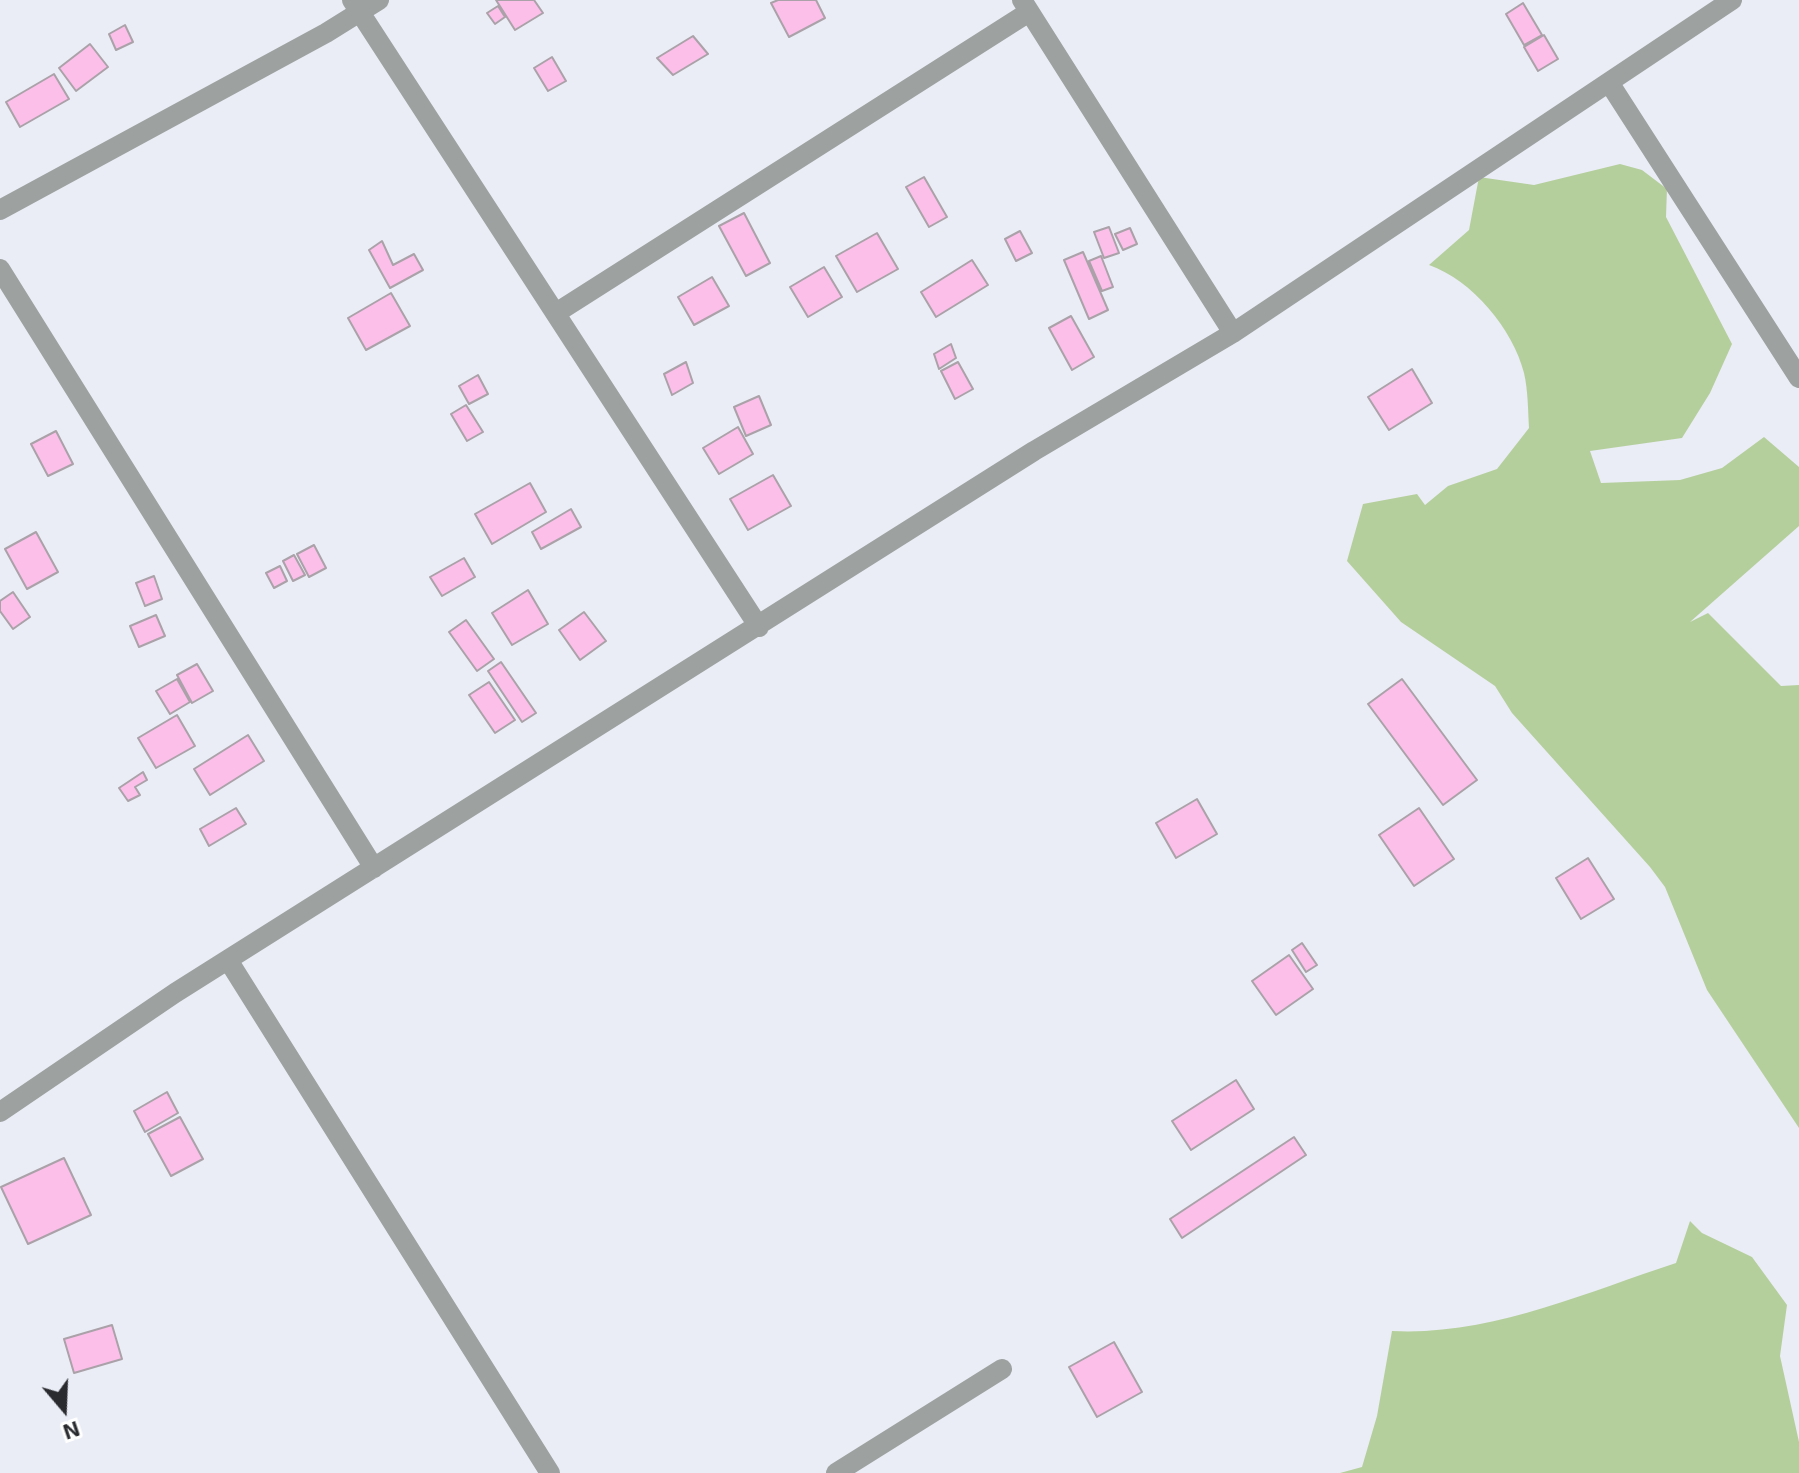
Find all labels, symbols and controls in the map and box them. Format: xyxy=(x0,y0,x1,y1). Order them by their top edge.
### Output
north arrow xyxy=(24,1369,104,1449)
text: N xyxy=(60,1417,84,1447)

